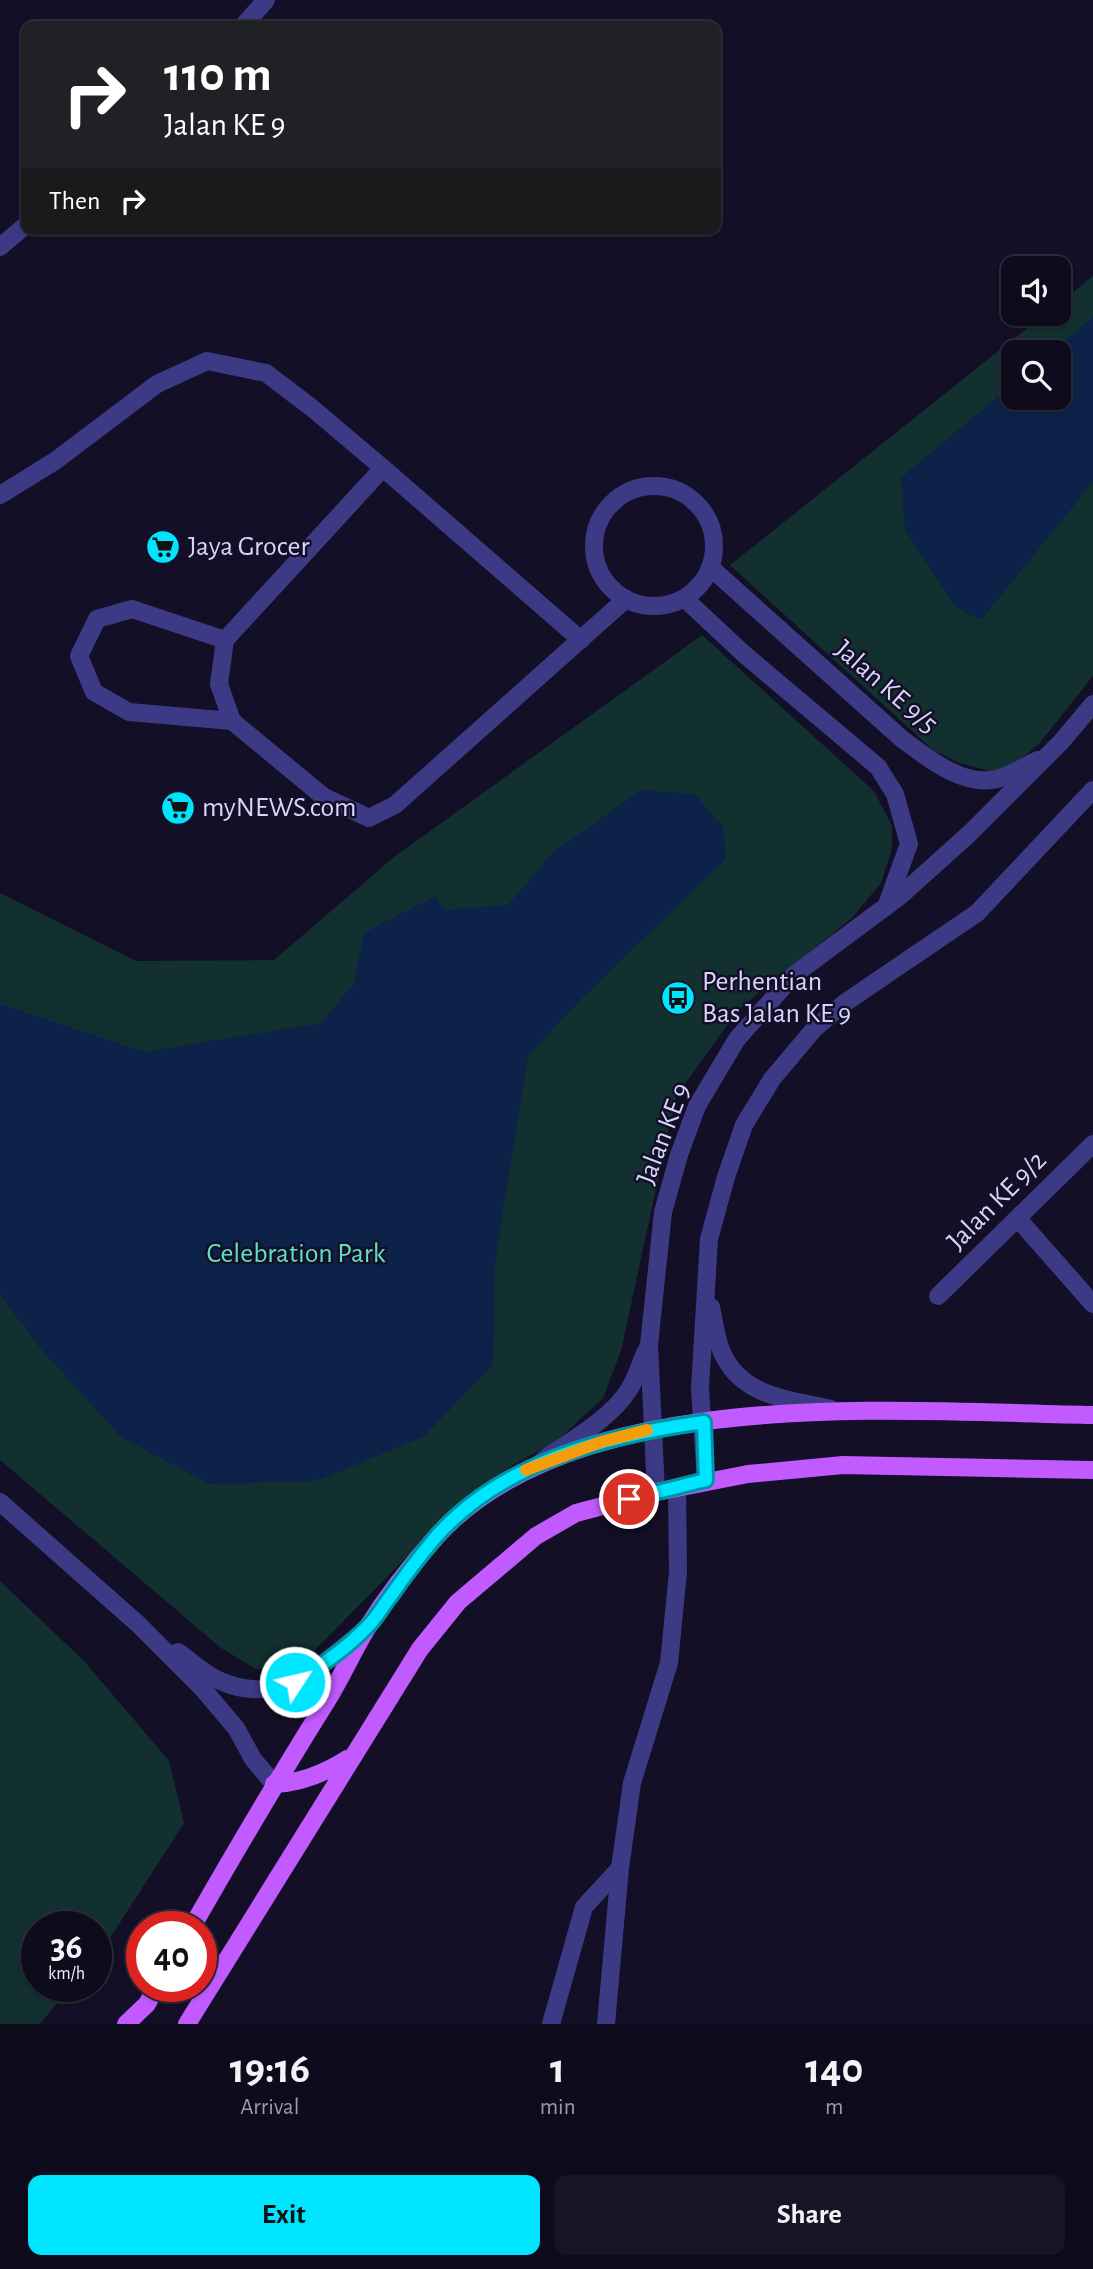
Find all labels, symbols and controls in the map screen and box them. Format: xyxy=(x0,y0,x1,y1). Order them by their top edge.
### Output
icon: right xyxy=(49,49,140,140)
text: 110 m xyxy=(164,51,272,100)
text: Jalan KE 9 xyxy=(164,109,285,141)
icon: right xyxy=(114,182,152,220)
text: Then xyxy=(49,188,100,214)
map controls xyxy=(1001,256,1071,410)
button: sound xyxy=(1001,256,1071,326)
button: search xyxy=(1001,340,1071,410)
supermarket icon: Jaya Grocer xyxy=(144,528,182,566)
place label: Jaya Grocer xyxy=(188,533,310,561)
street label: Jalan KE 9/5 xyxy=(829,635,943,739)
supermarket icon: myNEWS.com xyxy=(159,789,197,827)
place label: myNEWS.com xyxy=(202,794,356,822)
place label: Perhentian Bas Jalan KE 9 xyxy=(702,968,851,1028)
bus stop icon: Perhentian Bas Jalan KE 9 xyxy=(659,979,697,1017)
street label: Jalan KE 9 xyxy=(632,1079,696,1189)
street label: Jalan KE 9/2 xyxy=(942,1146,1052,1256)
park label: Celebration Park xyxy=(206,1240,386,1268)
pin xyxy=(599,1469,659,1529)
icon: arrive xyxy=(610,1480,648,1518)
position arrow xyxy=(258,1645,332,1719)
speed limit sign: 40 xyxy=(126,1911,217,2002)
text: 36 xyxy=(50,1930,82,1965)
text: km/h xyxy=(48,1965,85,1983)
text: 19:16 xyxy=(230,2048,310,2090)
text: 1 xyxy=(550,2048,565,2090)
text: 140 xyxy=(805,2048,863,2090)
text: Arrival xyxy=(240,2096,299,2119)
text: min xyxy=(540,2096,576,2119)
text: m xyxy=(825,2096,843,2119)
button: Exit xyxy=(28,2175,540,2255)
button: Share xyxy=(554,2175,1065,2255)

